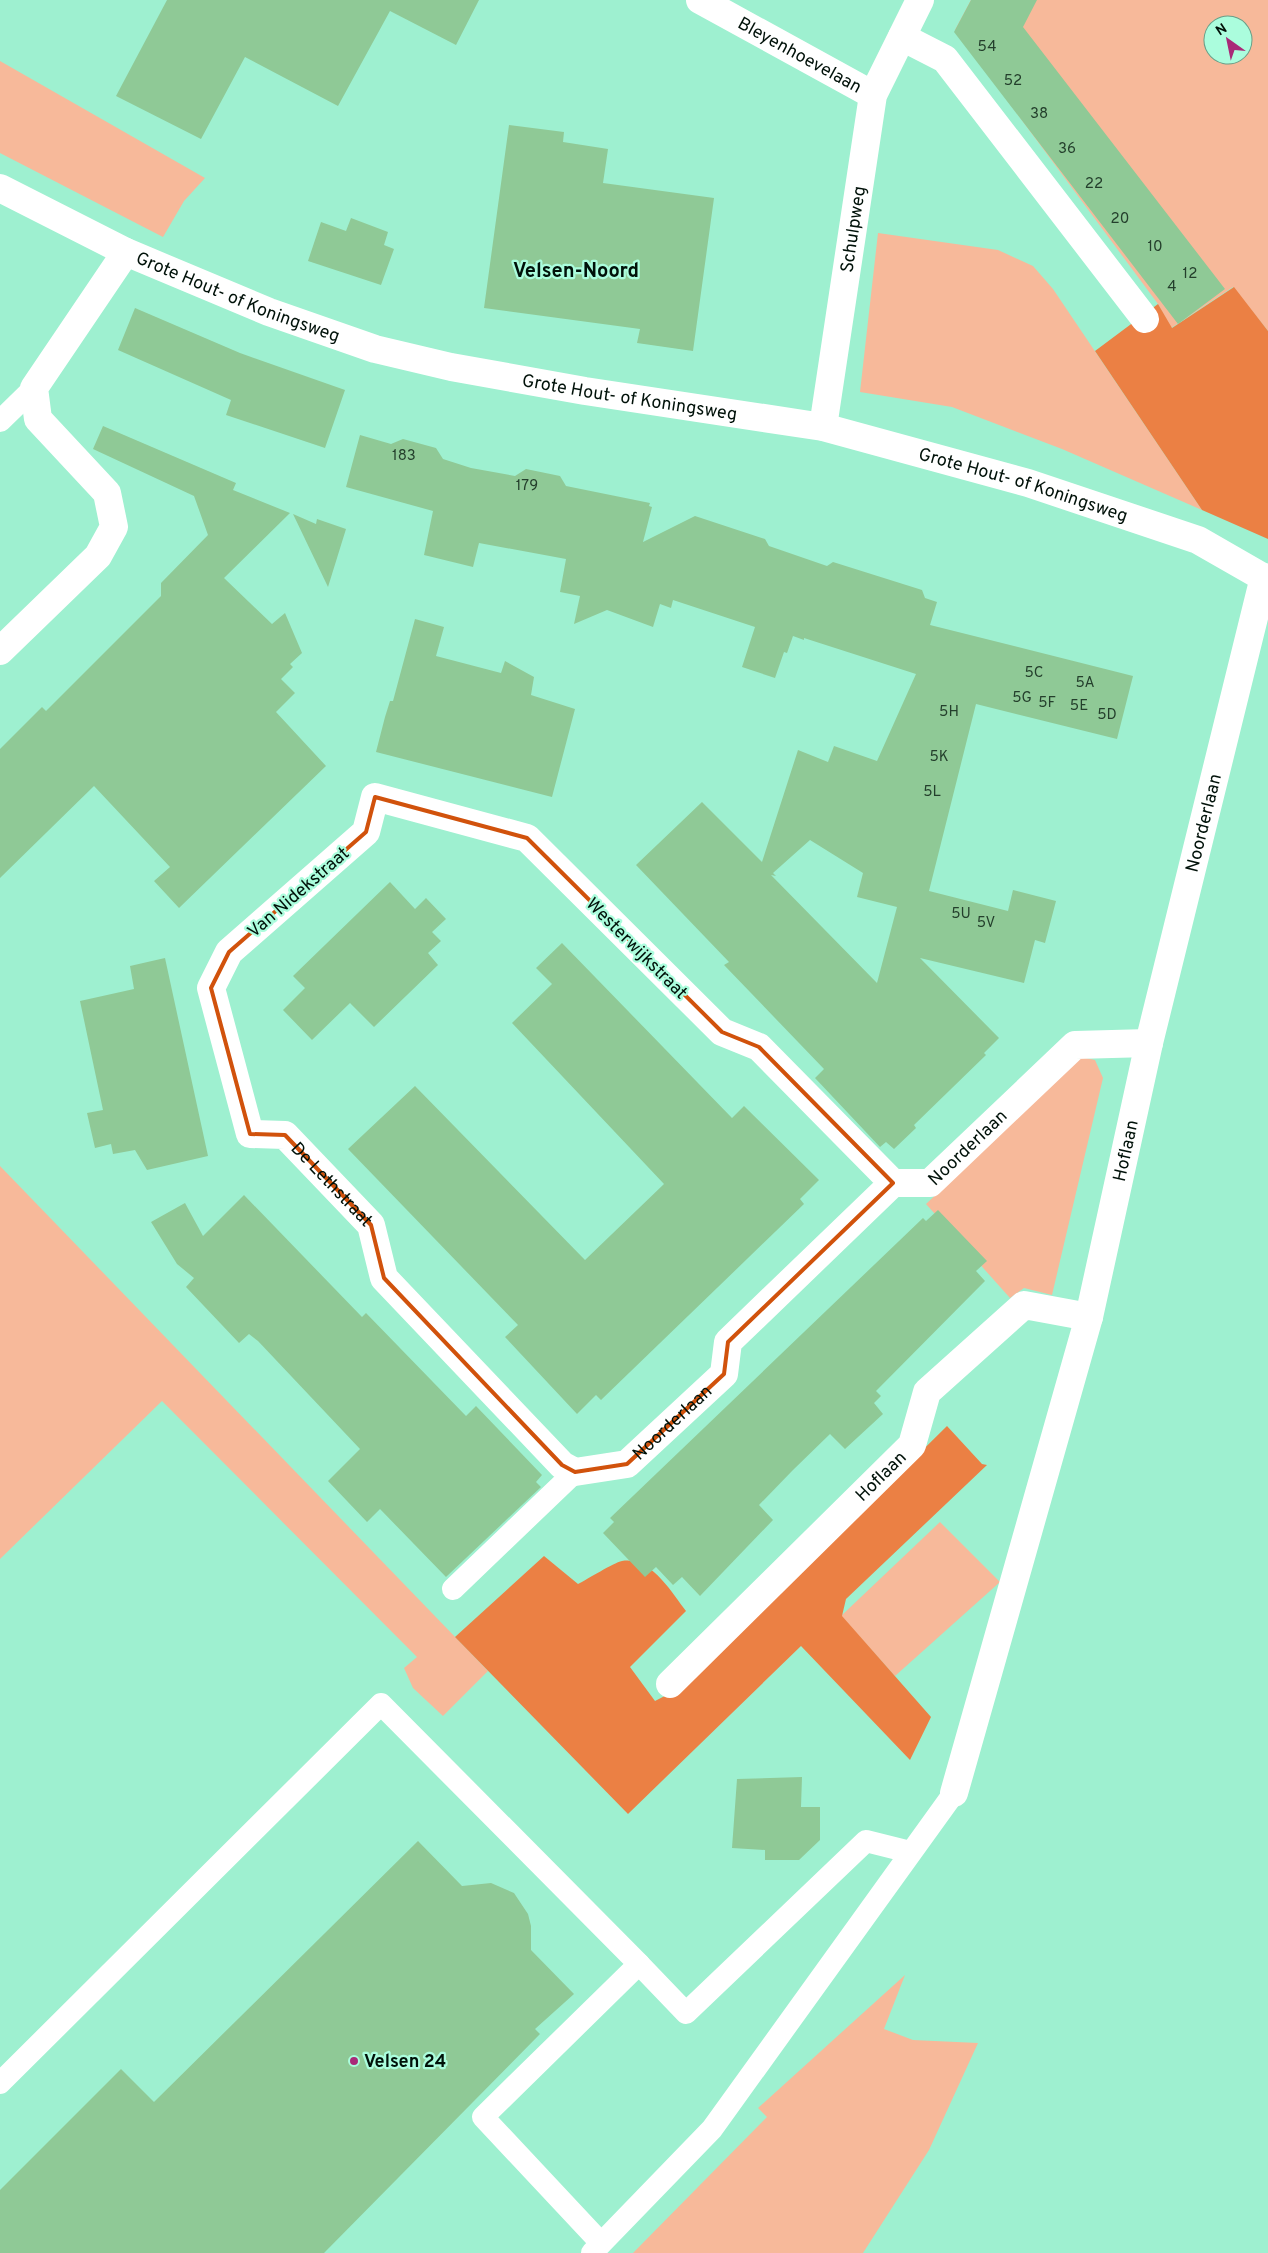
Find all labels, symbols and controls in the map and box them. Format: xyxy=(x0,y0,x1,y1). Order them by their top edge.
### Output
street label: Bleyenhoevelaan xyxy=(733,13,865,100)
north arrow xyxy=(1203,15,1253,65)
text: N xyxy=(1213,20,1231,40)
house number: 54 xyxy=(978,38,996,57)
house number: 52 xyxy=(1004,72,1022,91)
house number: 38 xyxy=(1030,105,1048,124)
house number: 36 xyxy=(1058,140,1076,159)
house number: 22 xyxy=(1085,175,1103,194)
street label: Schulpweg xyxy=(836,185,872,274)
house number: 20 xyxy=(1111,210,1129,229)
house number: 10 xyxy=(1147,238,1163,257)
street label: Grote Hout- of Koningsweg xyxy=(132,247,343,349)
district label: Velsen-Noord xyxy=(513,259,639,285)
house number: 12 xyxy=(1183,265,1197,284)
house number: 4 xyxy=(1167,278,1177,297)
street label: Grote Hout- of Koningsweg xyxy=(520,370,739,427)
street label: Grote Hout- of Koningsweg xyxy=(916,444,1130,529)
house number: 183 xyxy=(392,447,416,466)
house number: 179 xyxy=(516,477,538,496)
house number: 5C xyxy=(1024,664,1044,683)
house number: 5A xyxy=(1075,674,1095,693)
house number: 5G xyxy=(1012,689,1032,708)
house number: 5F xyxy=(1038,694,1056,713)
house number: 5E xyxy=(1070,697,1088,716)
house number: 5H xyxy=(939,703,959,722)
house number: 5D xyxy=(1097,706,1117,725)
house number: 5K xyxy=(929,748,949,767)
street label: Noorderlaan xyxy=(1182,772,1228,875)
house number: 5L xyxy=(923,783,941,802)
street label: Van Nidekstraat xyxy=(243,843,355,944)
street label: Westerwijkstraat xyxy=(580,893,692,1005)
house number: 5U xyxy=(951,905,971,924)
house number: 5V xyxy=(977,914,996,933)
street label: Noorderlaan xyxy=(924,1105,1013,1191)
street label: Hoflaan xyxy=(1109,1118,1145,1184)
street label: De Lethstraat xyxy=(285,1138,377,1232)
street label: Noorderlaan xyxy=(628,1381,718,1466)
street label: Hoflaan xyxy=(851,1447,912,1507)
place label: Velsen 24 xyxy=(364,2051,446,2074)
marker: Velsen 24 xyxy=(348,2055,360,2067)

